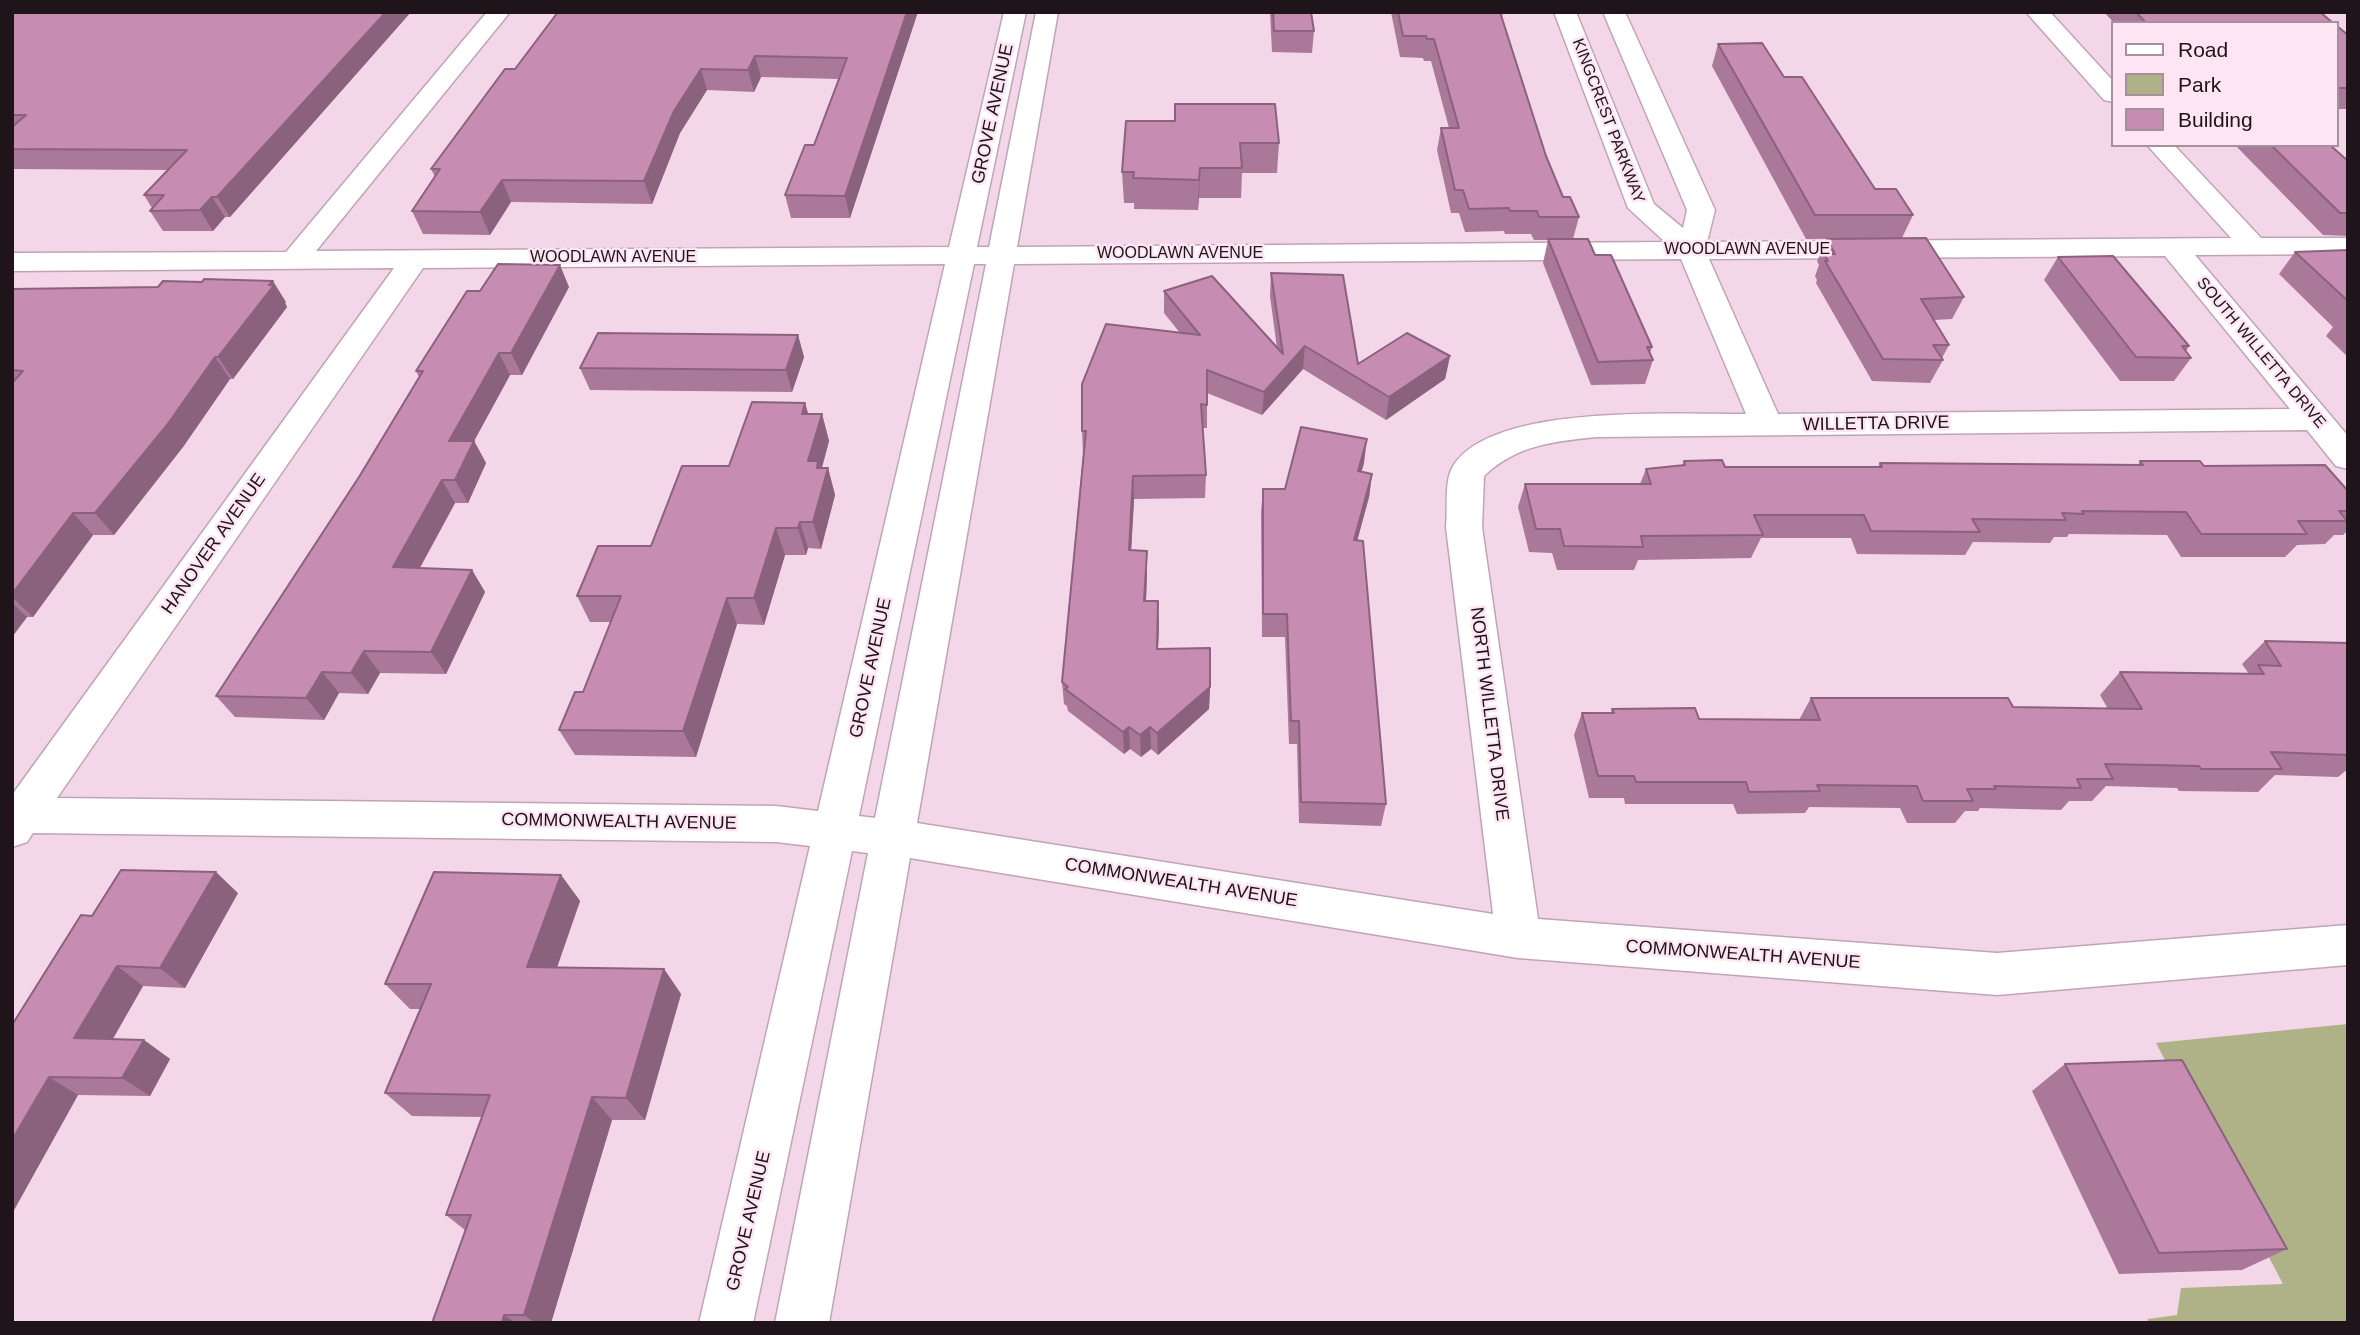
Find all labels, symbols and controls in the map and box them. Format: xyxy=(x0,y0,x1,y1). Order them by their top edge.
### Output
legend xyxy=(2112,21,2339,147)
street label: KINGCREST PARKWAY xyxy=(1568,36,1648,206)
text: Road xyxy=(2178,38,2228,61)
street label: GROVE AVENUE xyxy=(968,42,1018,186)
text: Park xyxy=(2178,73,2221,96)
text: Building xyxy=(2178,108,2253,131)
street label: WOODLAWN AVENUE xyxy=(1664,240,1830,260)
street label: WOODLAWN AVENUE xyxy=(1097,244,1263,264)
street label: WOODLAWN AVENUE xyxy=(530,248,696,268)
street label: SOUTH WILLETTA DRIVE xyxy=(2192,274,2330,432)
street label: WILLETTA DRIVE xyxy=(1802,412,1950,436)
street label: HANOVER AVENUE xyxy=(157,470,271,618)
street label: GROVE AVENUE xyxy=(846,596,896,740)
street label: NORTH WILLETTA DRIVE xyxy=(1465,606,1513,822)
street label: COMMONWEALTH AVENUE xyxy=(501,809,737,835)
street label: COMMONWEALTH AVENUE xyxy=(1063,854,1299,912)
street label: COMMONWEALTH AVENUE xyxy=(1625,936,1861,974)
street label: GROVE AVENUE xyxy=(722,1149,776,1293)

